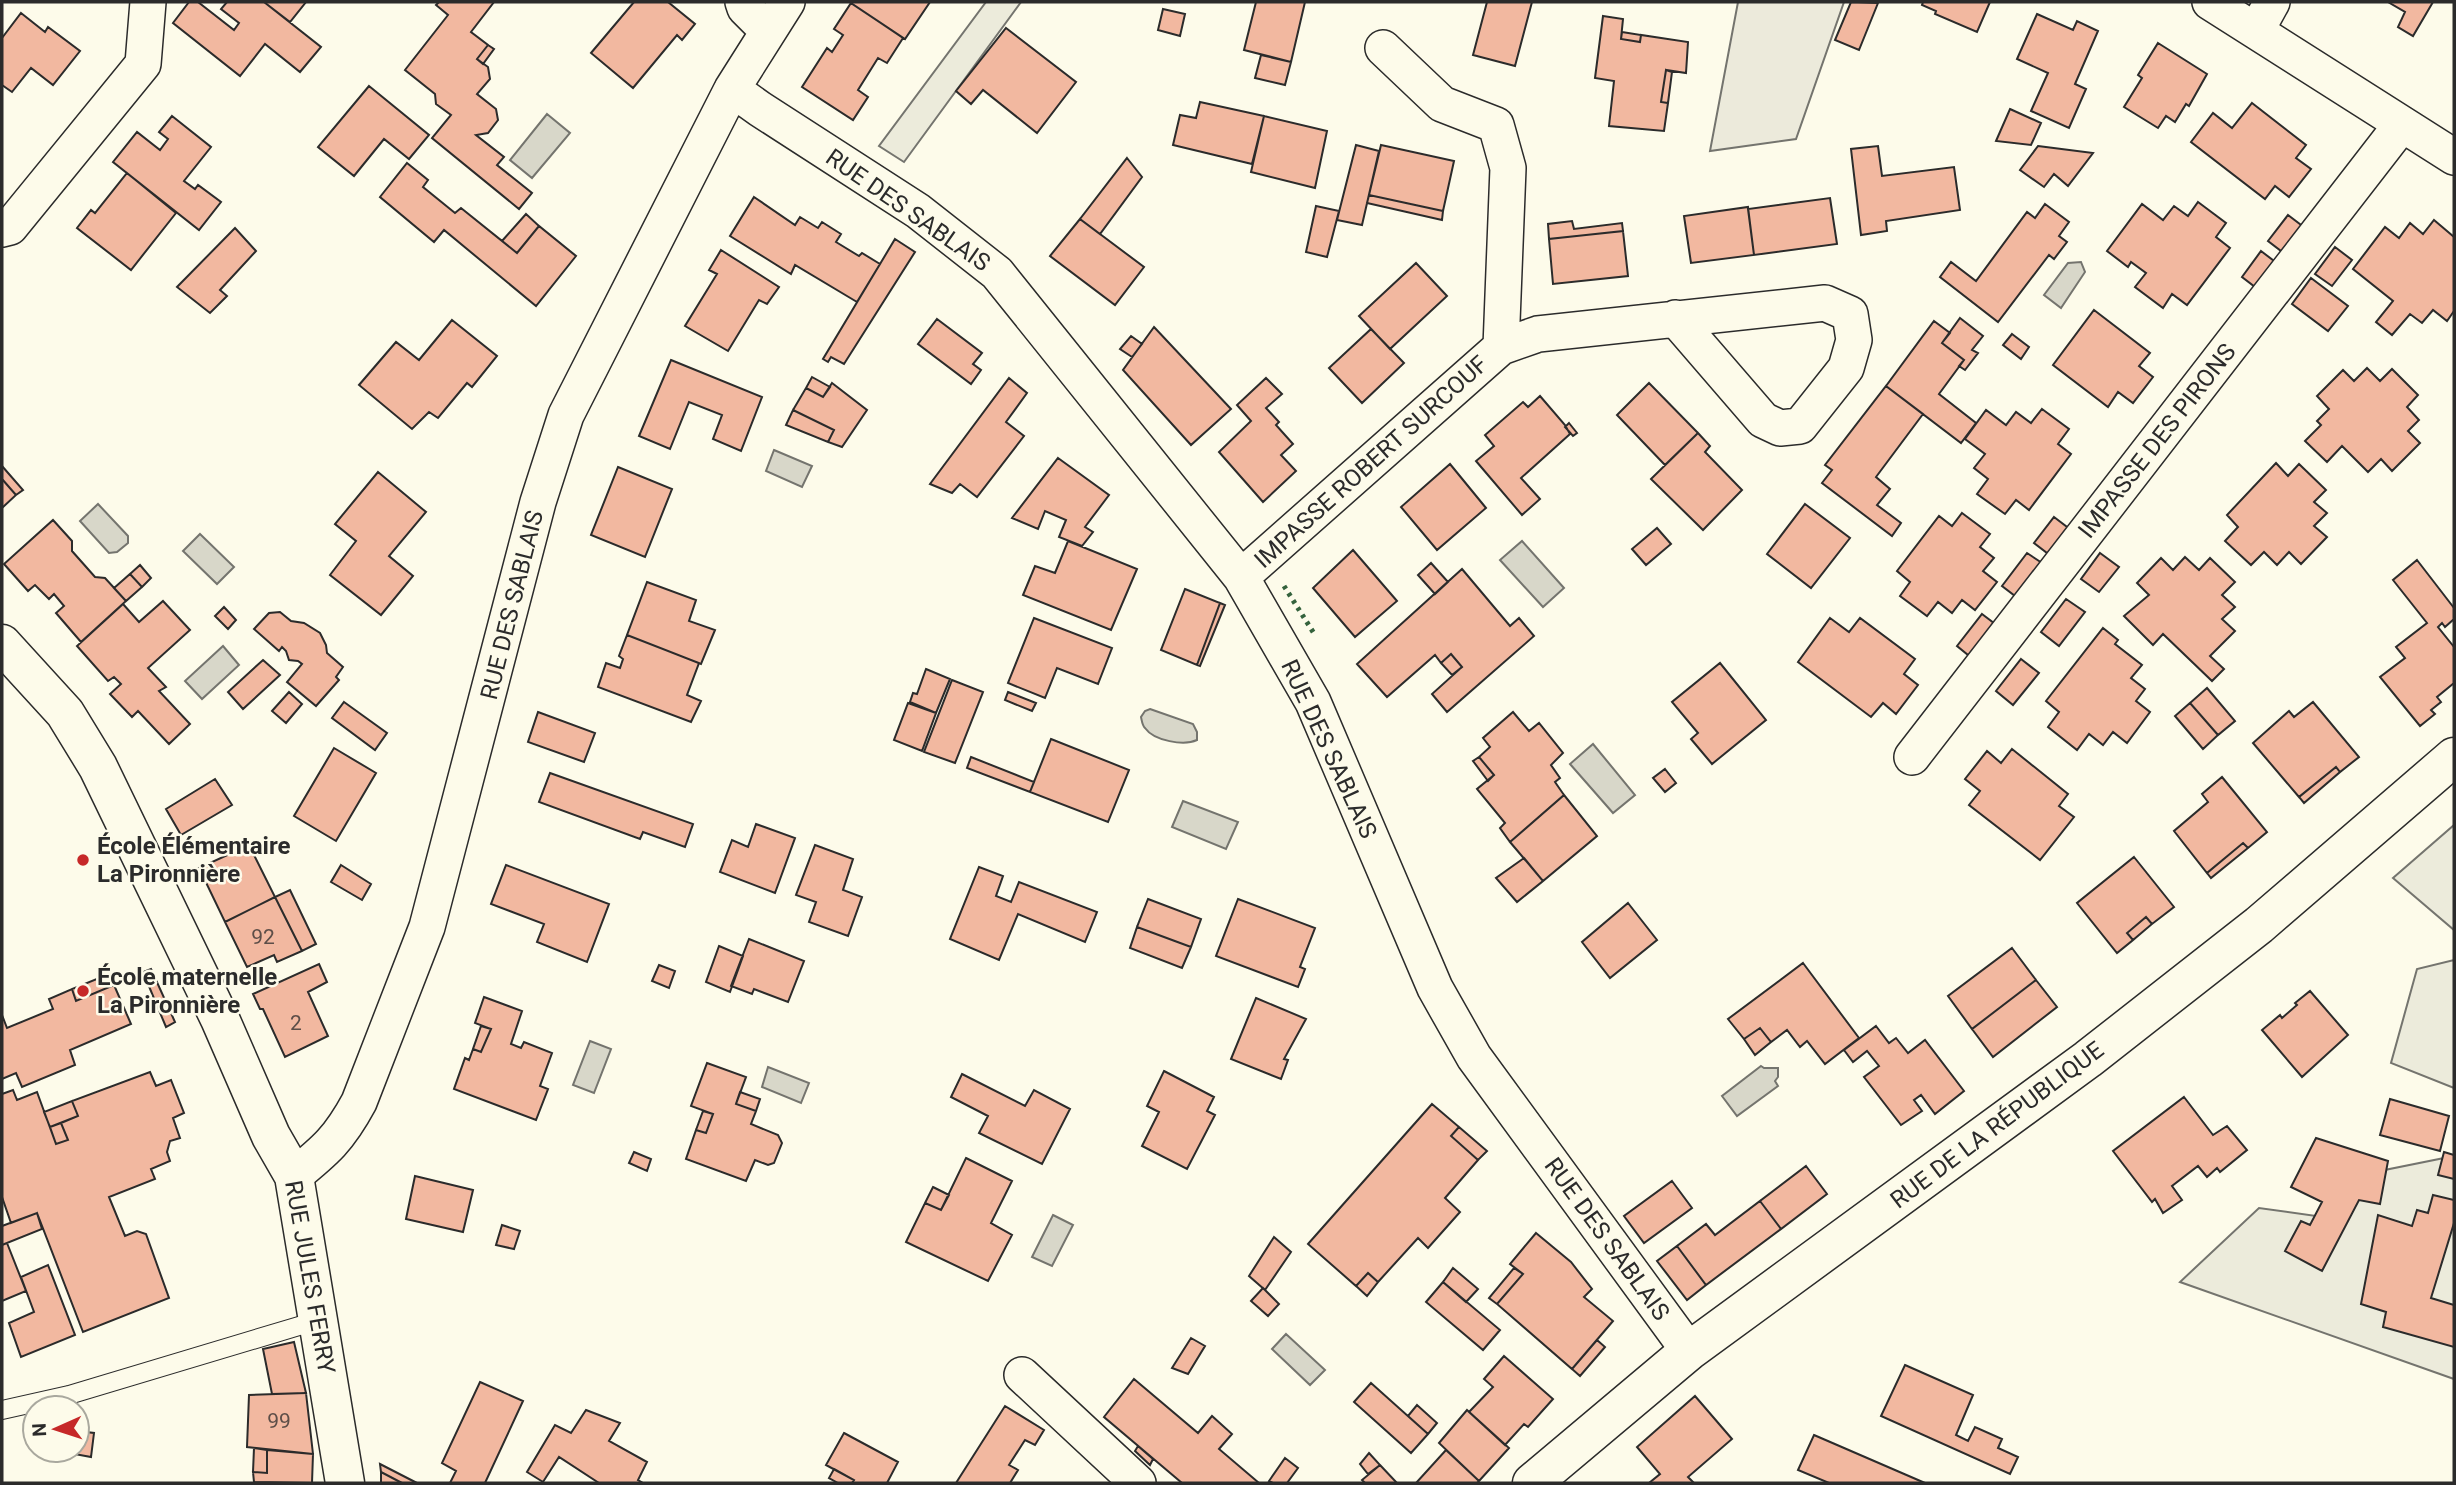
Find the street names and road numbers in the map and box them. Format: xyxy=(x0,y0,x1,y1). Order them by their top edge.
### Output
street label: RUE DES SABLAIS xyxy=(821,143,995,277)
street label: IMPASSE DES PIRONS xyxy=(2072,338,2242,544)
street label: IMPASSE ROBERT SURCOUF xyxy=(1249,350,1493,574)
street label: RUE DES SABLAIS xyxy=(475,508,549,702)
street label: RUE DES SABLAIS xyxy=(1275,655,1383,843)
street label: RUE DE LA RÉPUBLIQUE xyxy=(1885,1036,2109,1214)
street label: RUE DES SABLAIS xyxy=(1539,1152,1675,1326)
street label: RUE JULES FERRY xyxy=(279,1178,341,1376)

